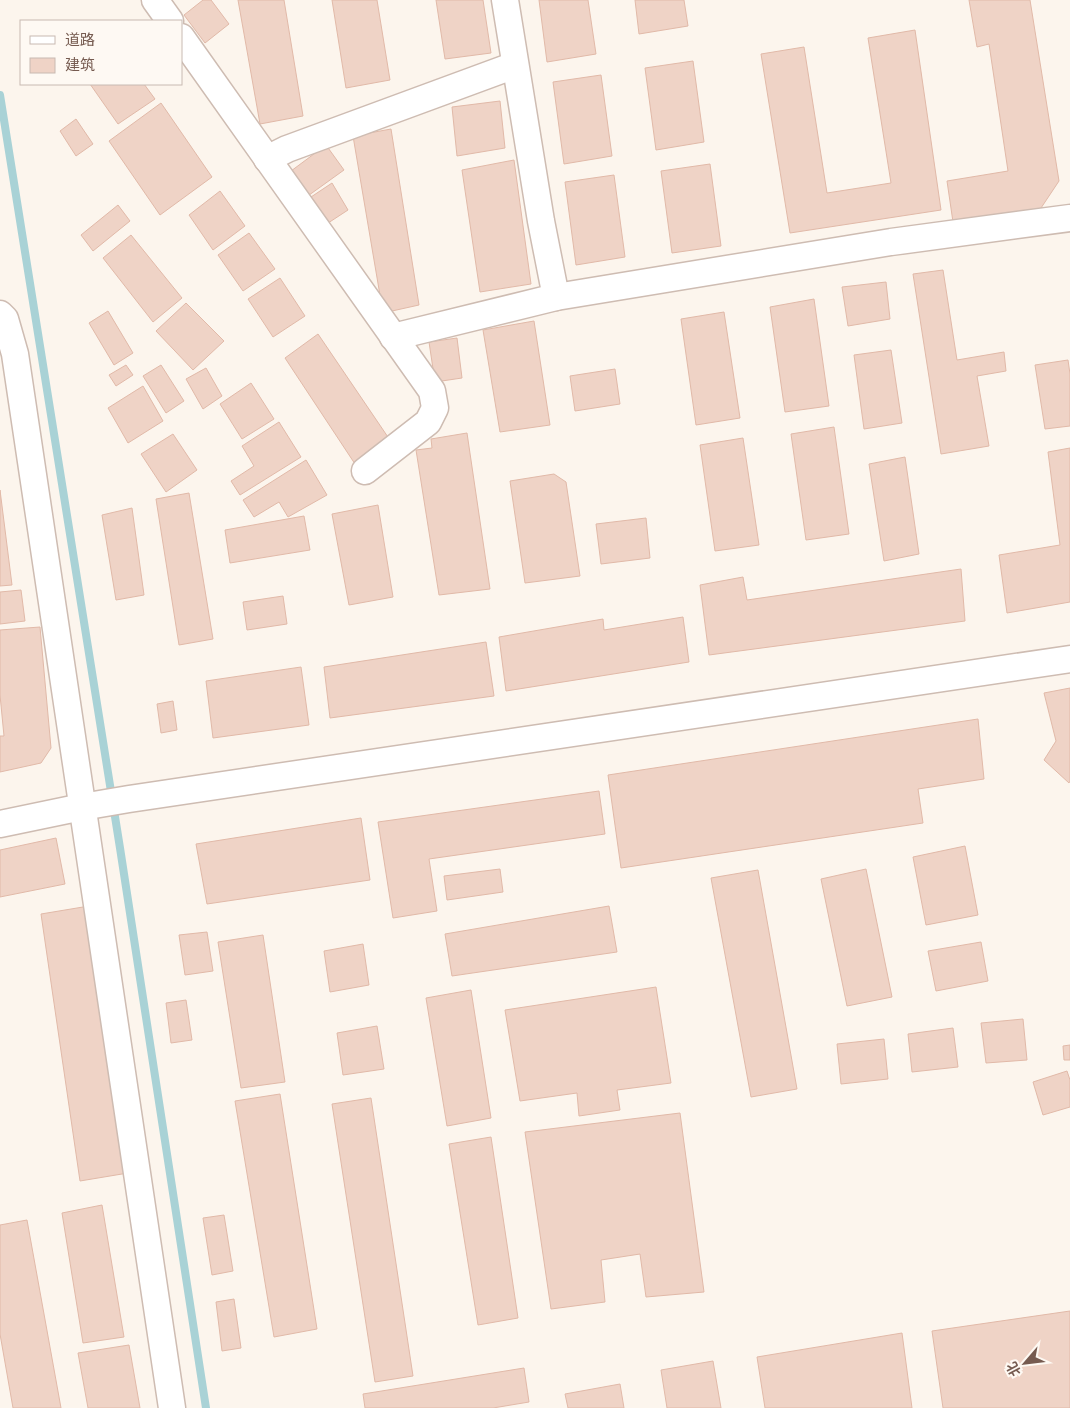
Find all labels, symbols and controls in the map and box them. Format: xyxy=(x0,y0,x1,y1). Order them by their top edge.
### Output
legend xyxy=(20,20,182,85)
text: 道路 xyxy=(65,31,95,49)
text: 建筑 xyxy=(65,56,95,74)
north arrow xyxy=(1000,1338,1050,1388)
text: 北 xyxy=(1003,1359,1025,1379)

